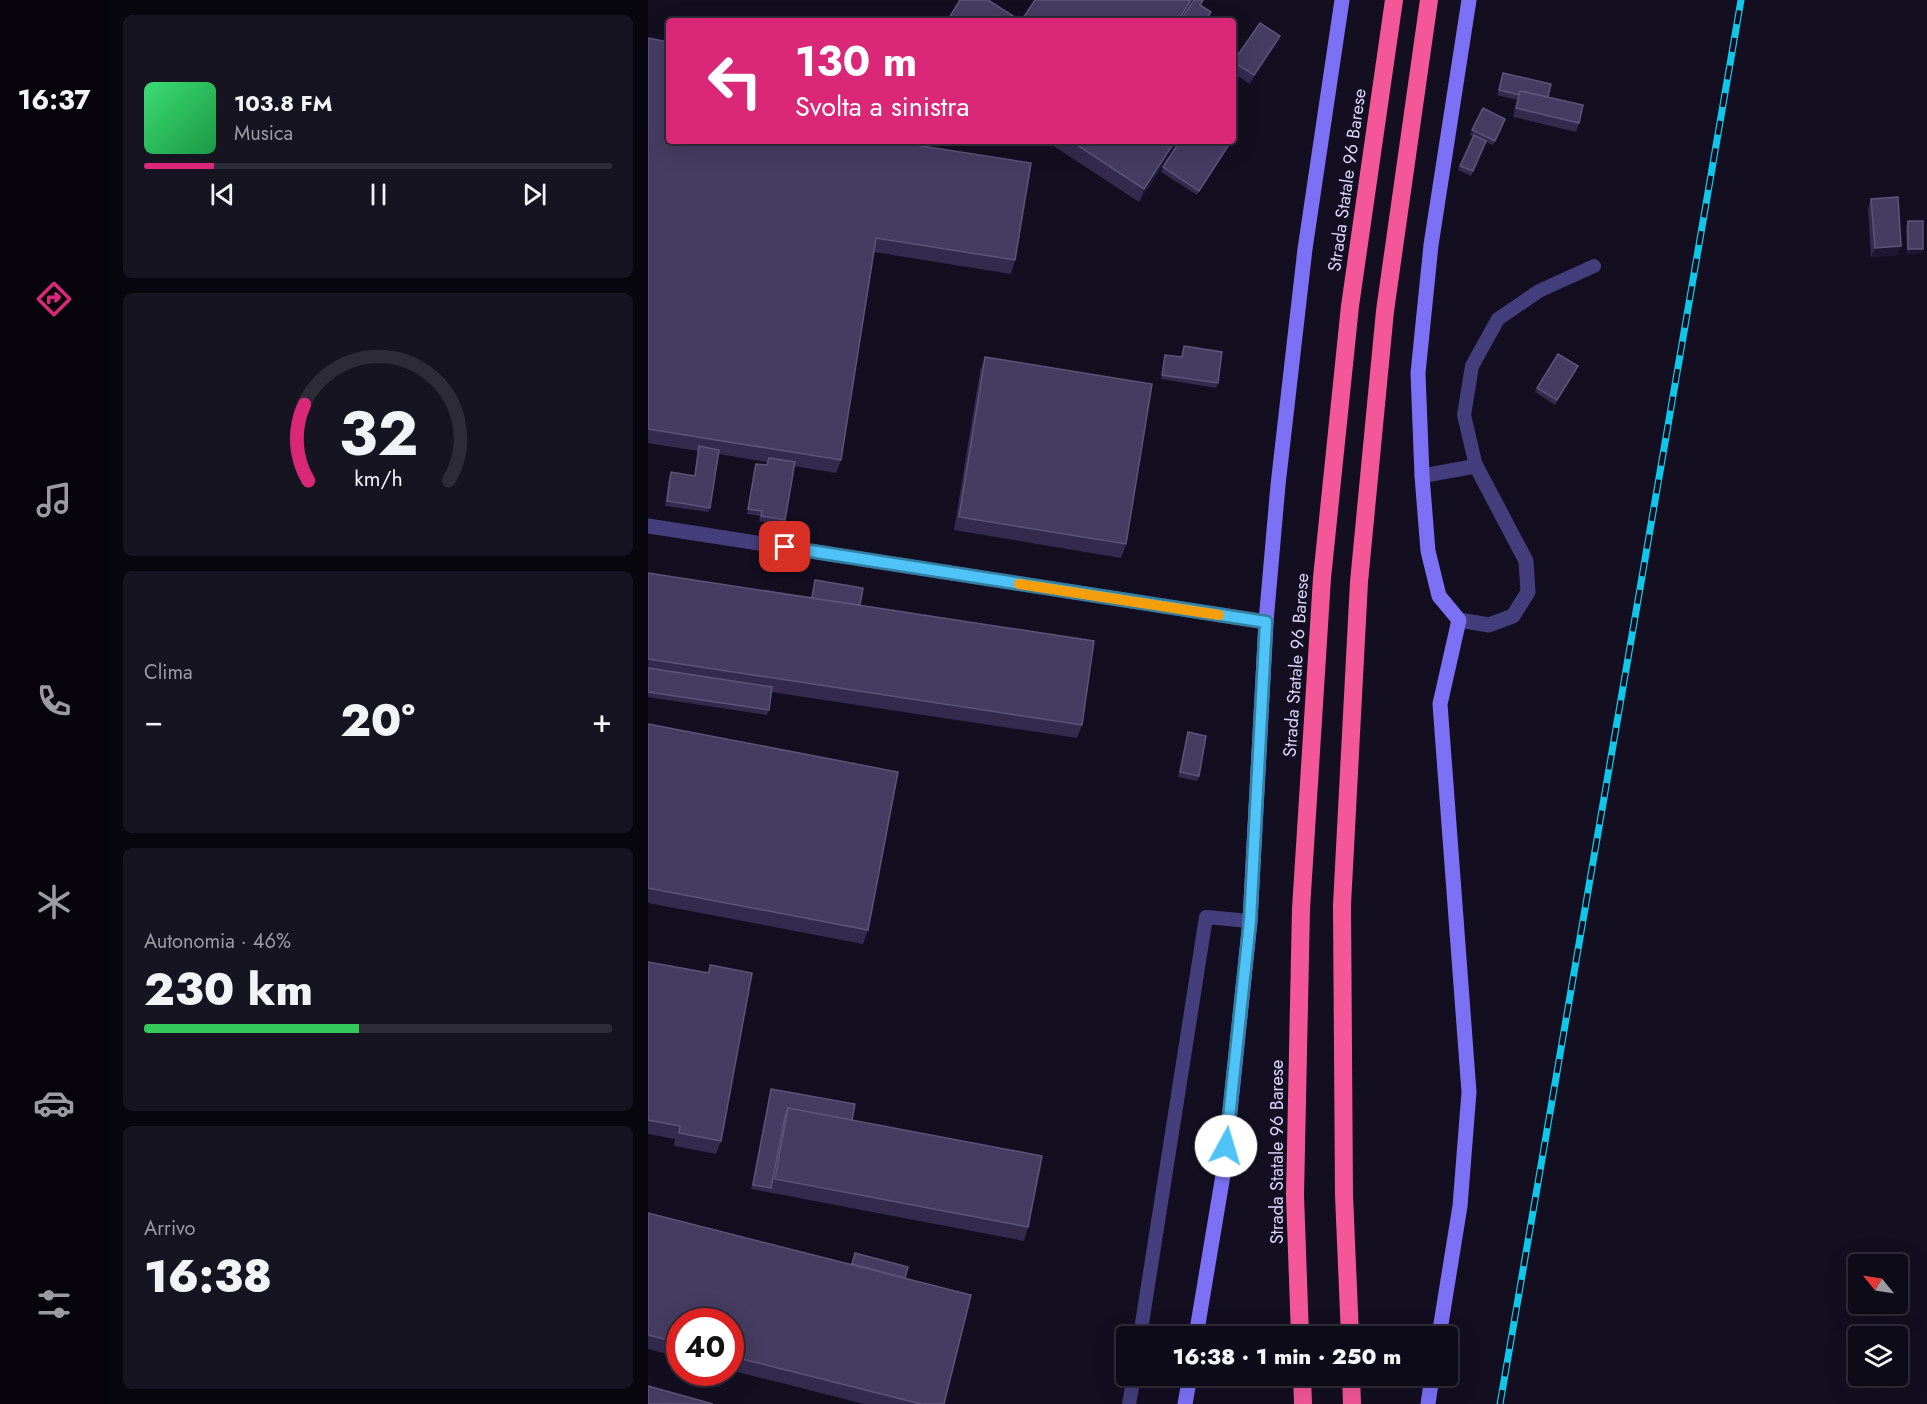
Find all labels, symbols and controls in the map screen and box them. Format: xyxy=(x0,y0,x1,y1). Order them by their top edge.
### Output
text: 130 m xyxy=(795,31,917,92)
icon: left xyxy=(696,42,774,120)
text: 16:37 xyxy=(17,80,91,119)
text: 103.8 FM xyxy=(234,87,332,119)
text: Svolta a sinistra xyxy=(795,87,970,126)
street label: Strada Statale 96 Barese xyxy=(1321,87,1373,273)
text: Musica xyxy=(234,119,293,148)
icon: previous xyxy=(206,178,239,211)
icon: pause xyxy=(362,178,395,211)
icon: next xyxy=(518,178,551,211)
icon: directions xyxy=(33,278,75,320)
text: 32 xyxy=(338,388,418,478)
text: km/h xyxy=(354,464,402,495)
icon: music xyxy=(33,479,75,521)
pin xyxy=(759,521,810,572)
icon: arrive xyxy=(768,530,801,563)
street label: Strada Statale 96 Barese xyxy=(1277,572,1315,758)
text: Clima xyxy=(144,658,193,687)
icon: phone xyxy=(33,680,75,722)
text: 20° xyxy=(340,688,415,753)
text: − xyxy=(144,697,163,744)
text: + xyxy=(592,697,612,744)
icon: climate xyxy=(33,881,75,923)
text: Autonomia · 46% xyxy=(144,927,291,956)
text: 230 km xyxy=(144,957,313,1022)
street label: Strada Statale 96 Barese xyxy=(1264,1060,1290,1244)
icon: car xyxy=(33,1082,75,1124)
position arrow xyxy=(1194,1114,1258,1178)
text: Arrivo xyxy=(144,1214,196,1243)
text: 16:38 xyxy=(144,1244,272,1309)
north arrow xyxy=(1848,1254,1908,1314)
map controls xyxy=(1848,1254,1908,1386)
icon: filters xyxy=(33,1283,75,1325)
speed limit sign: 40 xyxy=(666,1308,744,1386)
button: layers xyxy=(1848,1326,1908,1386)
text: 16:38 · 1 min · 250 m xyxy=(1173,1340,1401,1372)

